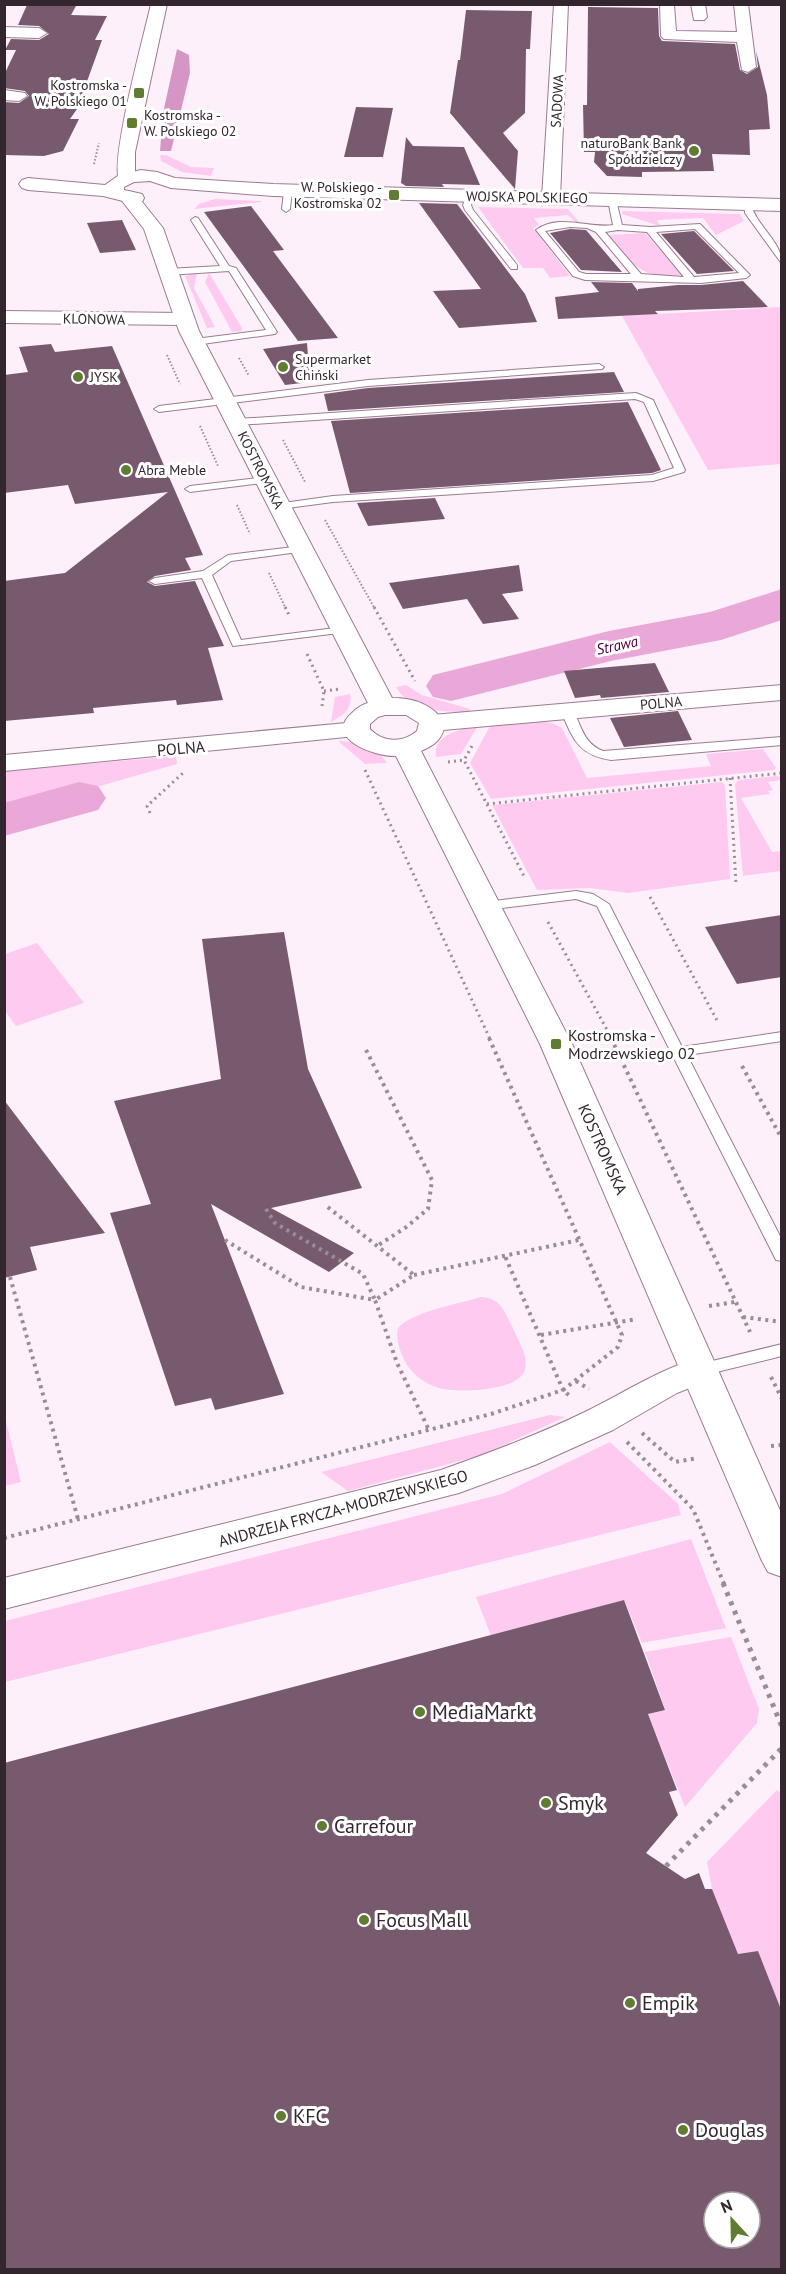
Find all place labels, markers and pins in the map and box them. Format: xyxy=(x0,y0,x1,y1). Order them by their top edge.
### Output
place label: Kostromska - W. Polskiego 01 xyxy=(35,76,127,110)
marker: Kostromska - W. Polskiego 01 xyxy=(132,86,146,100)
place label: Kostromska - W. Polskiego 02 xyxy=(144,106,236,140)
marker: Kostromska - W. Polskiego 02 xyxy=(125,116,139,130)
place label: naturoBank Bank Spółdzielczy xyxy=(581,134,682,168)
marker: naturoBank Bank Spółdzielczy xyxy=(687,144,701,158)
place label: W. Polskiego - Kostromska 02 xyxy=(294,178,382,212)
marker: W. Polskiego - Kostromska 02 xyxy=(387,188,401,202)
place label: Supermarket Chiński xyxy=(295,350,371,384)
marker: Supermarket Chiński xyxy=(276,360,290,374)
place label: JYSK xyxy=(89,368,118,386)
marker: JYSK xyxy=(71,370,85,384)
place label: Abra Meble xyxy=(138,461,206,479)
marker: Abra Meble xyxy=(119,463,133,477)
place label: Kostromska - Modrzewskiego 02 xyxy=(568,1025,695,1063)
marker: Kostromska - Modrzewskiego 02 xyxy=(549,1037,563,1051)
place label: MediaMarkt xyxy=(432,1699,533,1725)
marker: MediaMarkt xyxy=(413,1705,427,1719)
place label: Smyk xyxy=(558,1790,604,1816)
marker: Smyk xyxy=(539,1796,553,1810)
place label: Carrefour xyxy=(334,1813,413,1839)
marker: Carrefour xyxy=(315,1819,329,1833)
place label: Focus Mall xyxy=(376,1907,468,1933)
marker: Focus Mall xyxy=(357,1913,371,1927)
place label: Empik xyxy=(642,1990,695,2016)
marker: Empik xyxy=(623,1996,637,2010)
place label: KFC xyxy=(293,2103,327,2129)
marker: KFC xyxy=(274,2109,288,2123)
place label: Douglas xyxy=(695,2117,765,2143)
marker: Douglas xyxy=(676,2123,690,2137)

